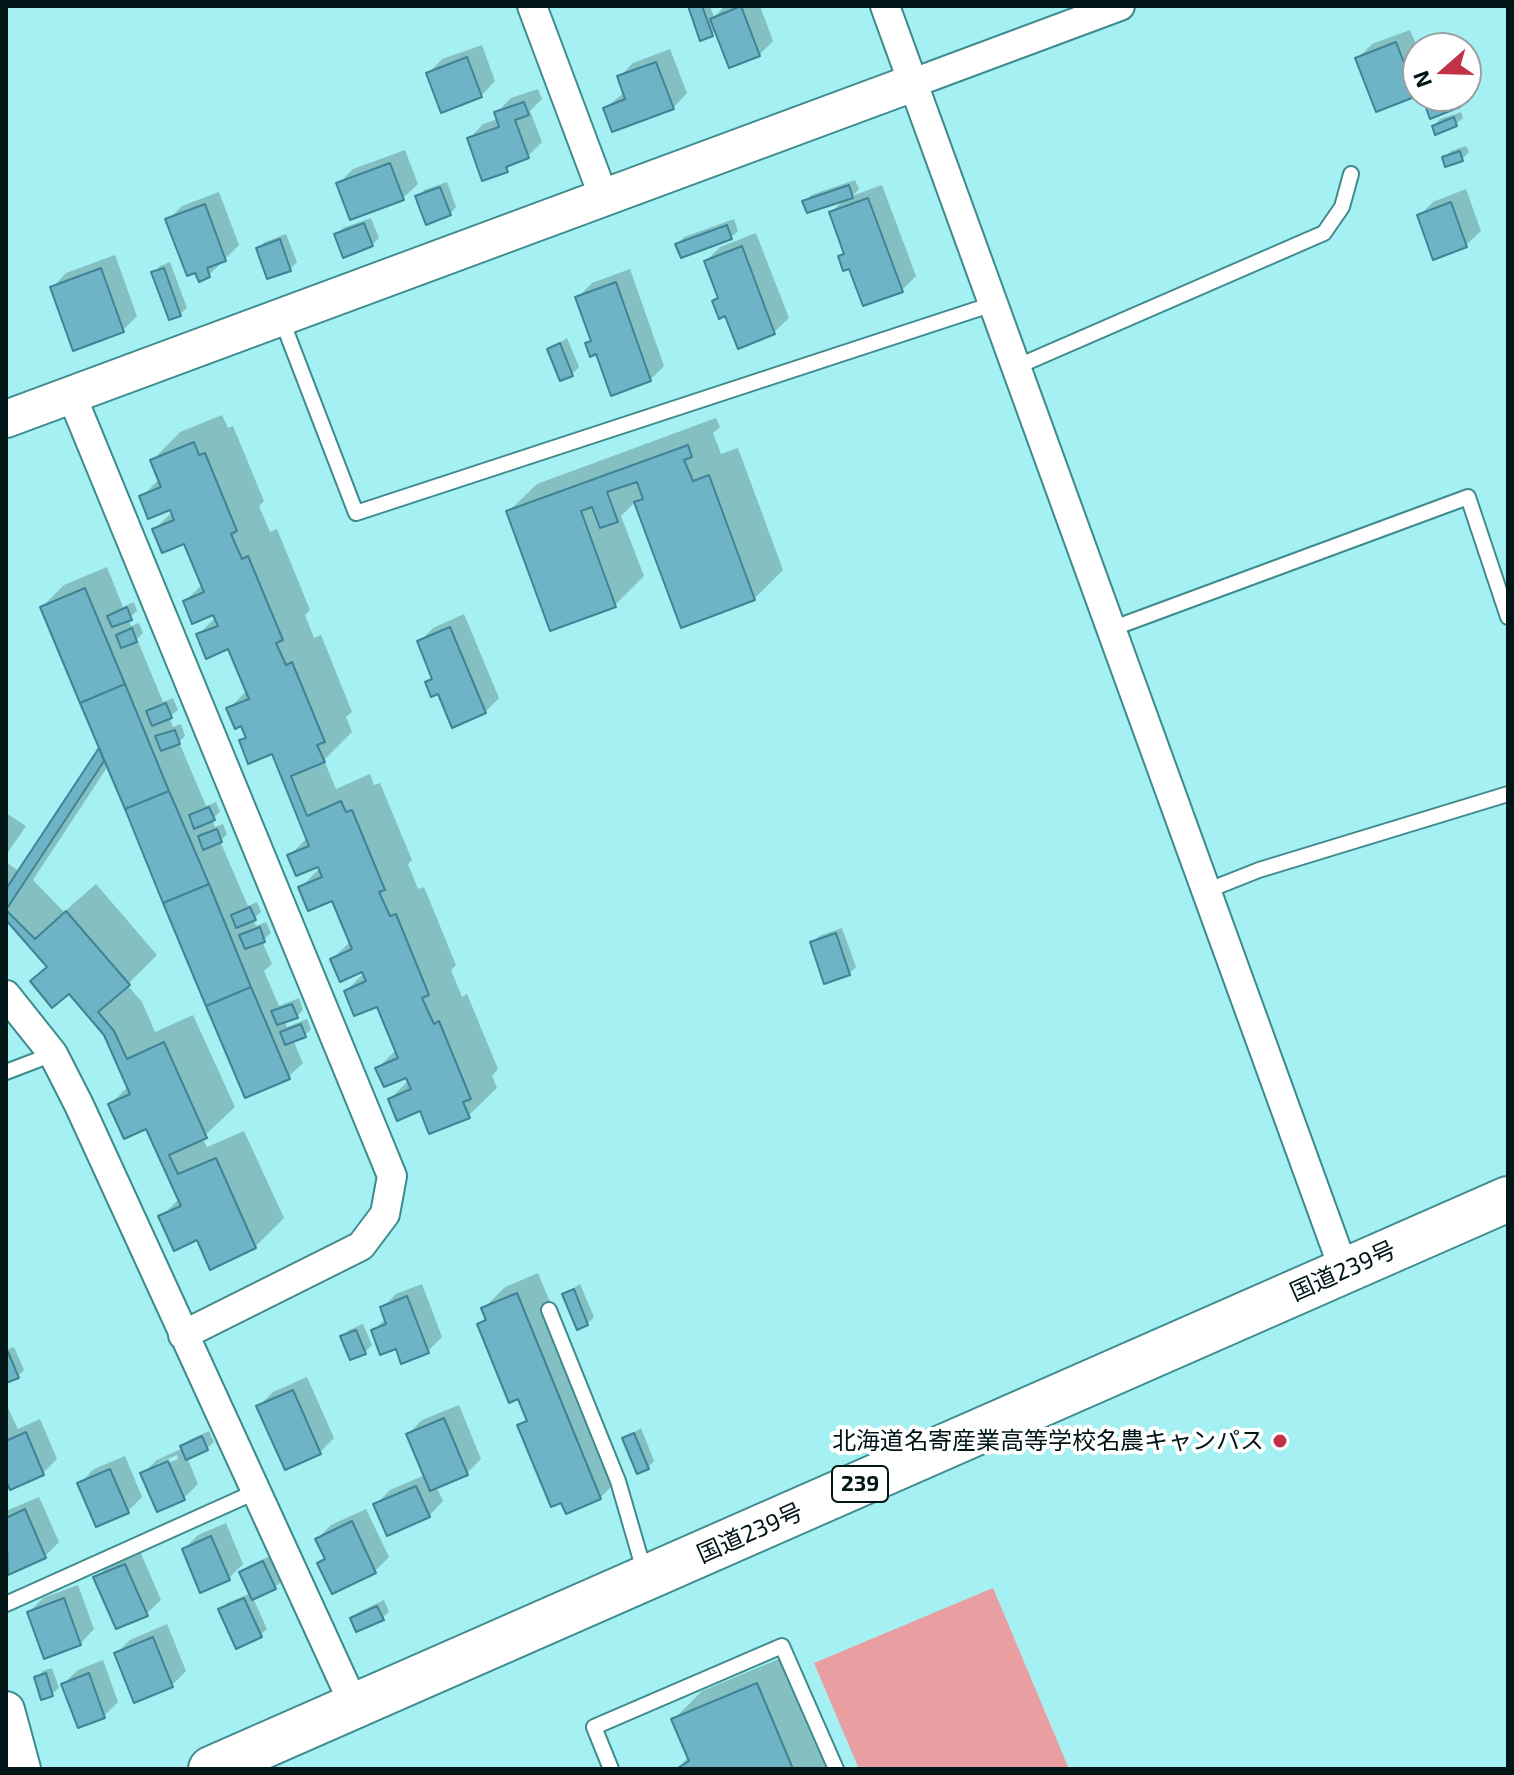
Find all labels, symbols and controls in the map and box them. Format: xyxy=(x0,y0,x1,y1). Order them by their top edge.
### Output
north arrow xyxy=(1402,32,1482,112)
text: N xyxy=(1406,68,1436,91)
street label: 国道239号 xyxy=(1286,1235,1400,1307)
place label: 北海道名寄産業高等学校名農キャンパス xyxy=(832,1427,1264,1455)
marker: 北海道名寄産業高等学校名農キャンパス xyxy=(1271,1432,1289,1450)
road number: 239 xyxy=(832,1466,888,1502)
street label: 国道239号 xyxy=(693,1497,807,1569)

